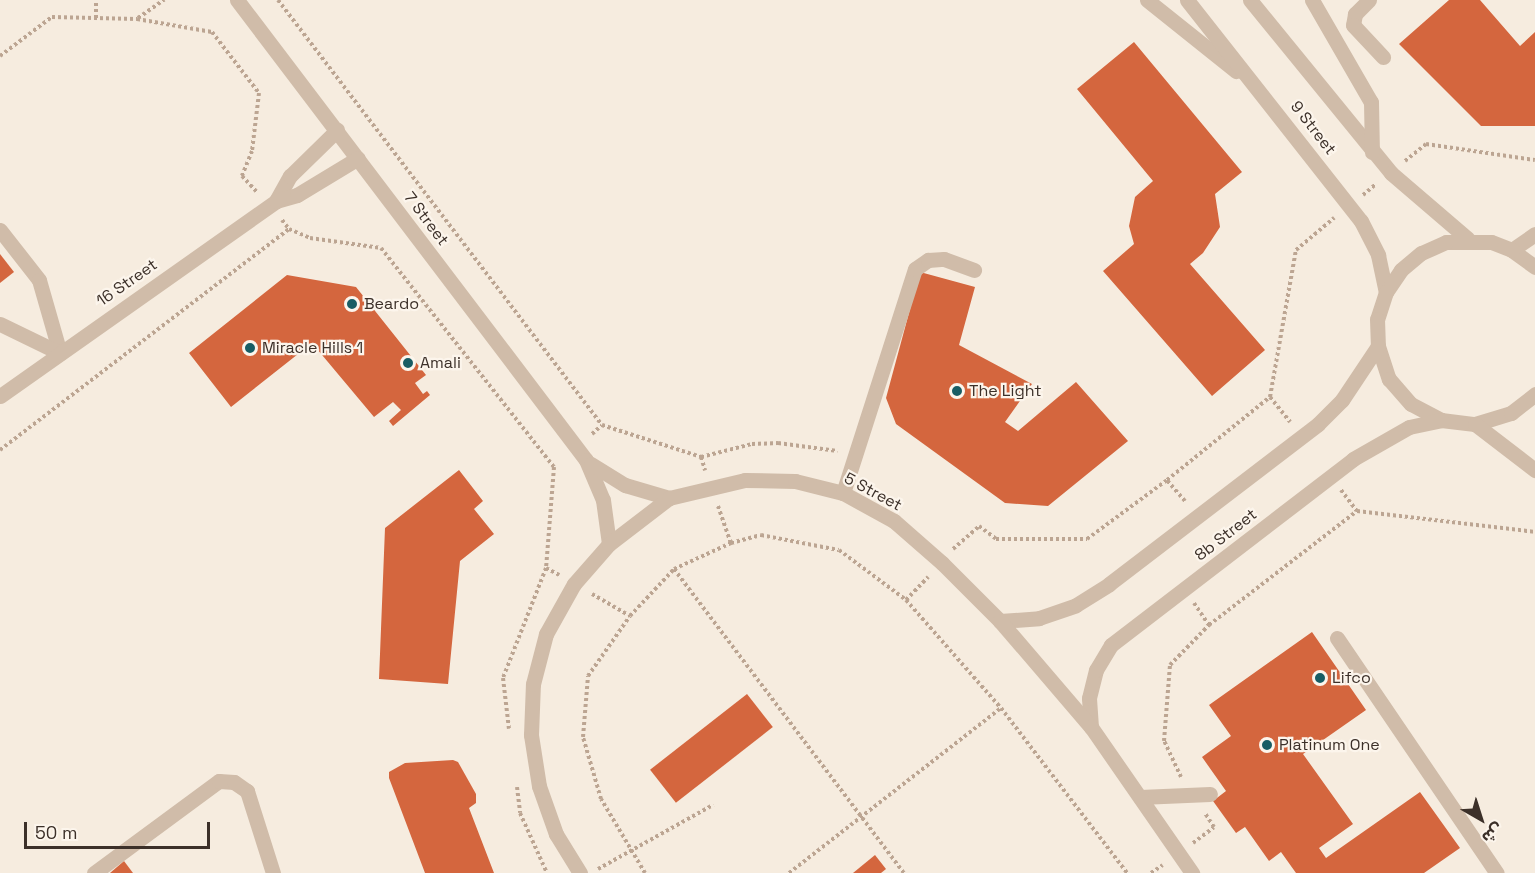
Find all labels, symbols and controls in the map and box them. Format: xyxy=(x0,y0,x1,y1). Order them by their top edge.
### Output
street label: 9 Street xyxy=(1286,97,1340,159)
street label: 7 Street xyxy=(400,188,452,250)
street label: 16 Street xyxy=(93,255,161,311)
place label: Beardo xyxy=(364,294,419,314)
marker: Beardo xyxy=(345,297,359,311)
place label: Miracle Hills 1 xyxy=(262,338,363,358)
marker: Miracle Hills 1 xyxy=(243,341,257,355)
place label: Amali xyxy=(420,353,461,373)
marker: Amali xyxy=(401,356,415,370)
place label: The Light xyxy=(969,381,1042,401)
marker: The Light xyxy=(950,384,964,398)
street label: 5 Street xyxy=(841,469,905,515)
street label: 8b Street xyxy=(1191,505,1261,565)
place label: Lifco xyxy=(1332,668,1371,688)
marker: Lifco xyxy=(1313,671,1327,685)
place label: Platinum One xyxy=(1279,735,1380,755)
marker: Platinum One xyxy=(1260,738,1274,752)
north arrow xyxy=(1451,789,1511,849)
scale bar xyxy=(27,810,213,848)
text: ش xyxy=(1478,818,1508,848)
text: 50 m xyxy=(35,821,77,844)

